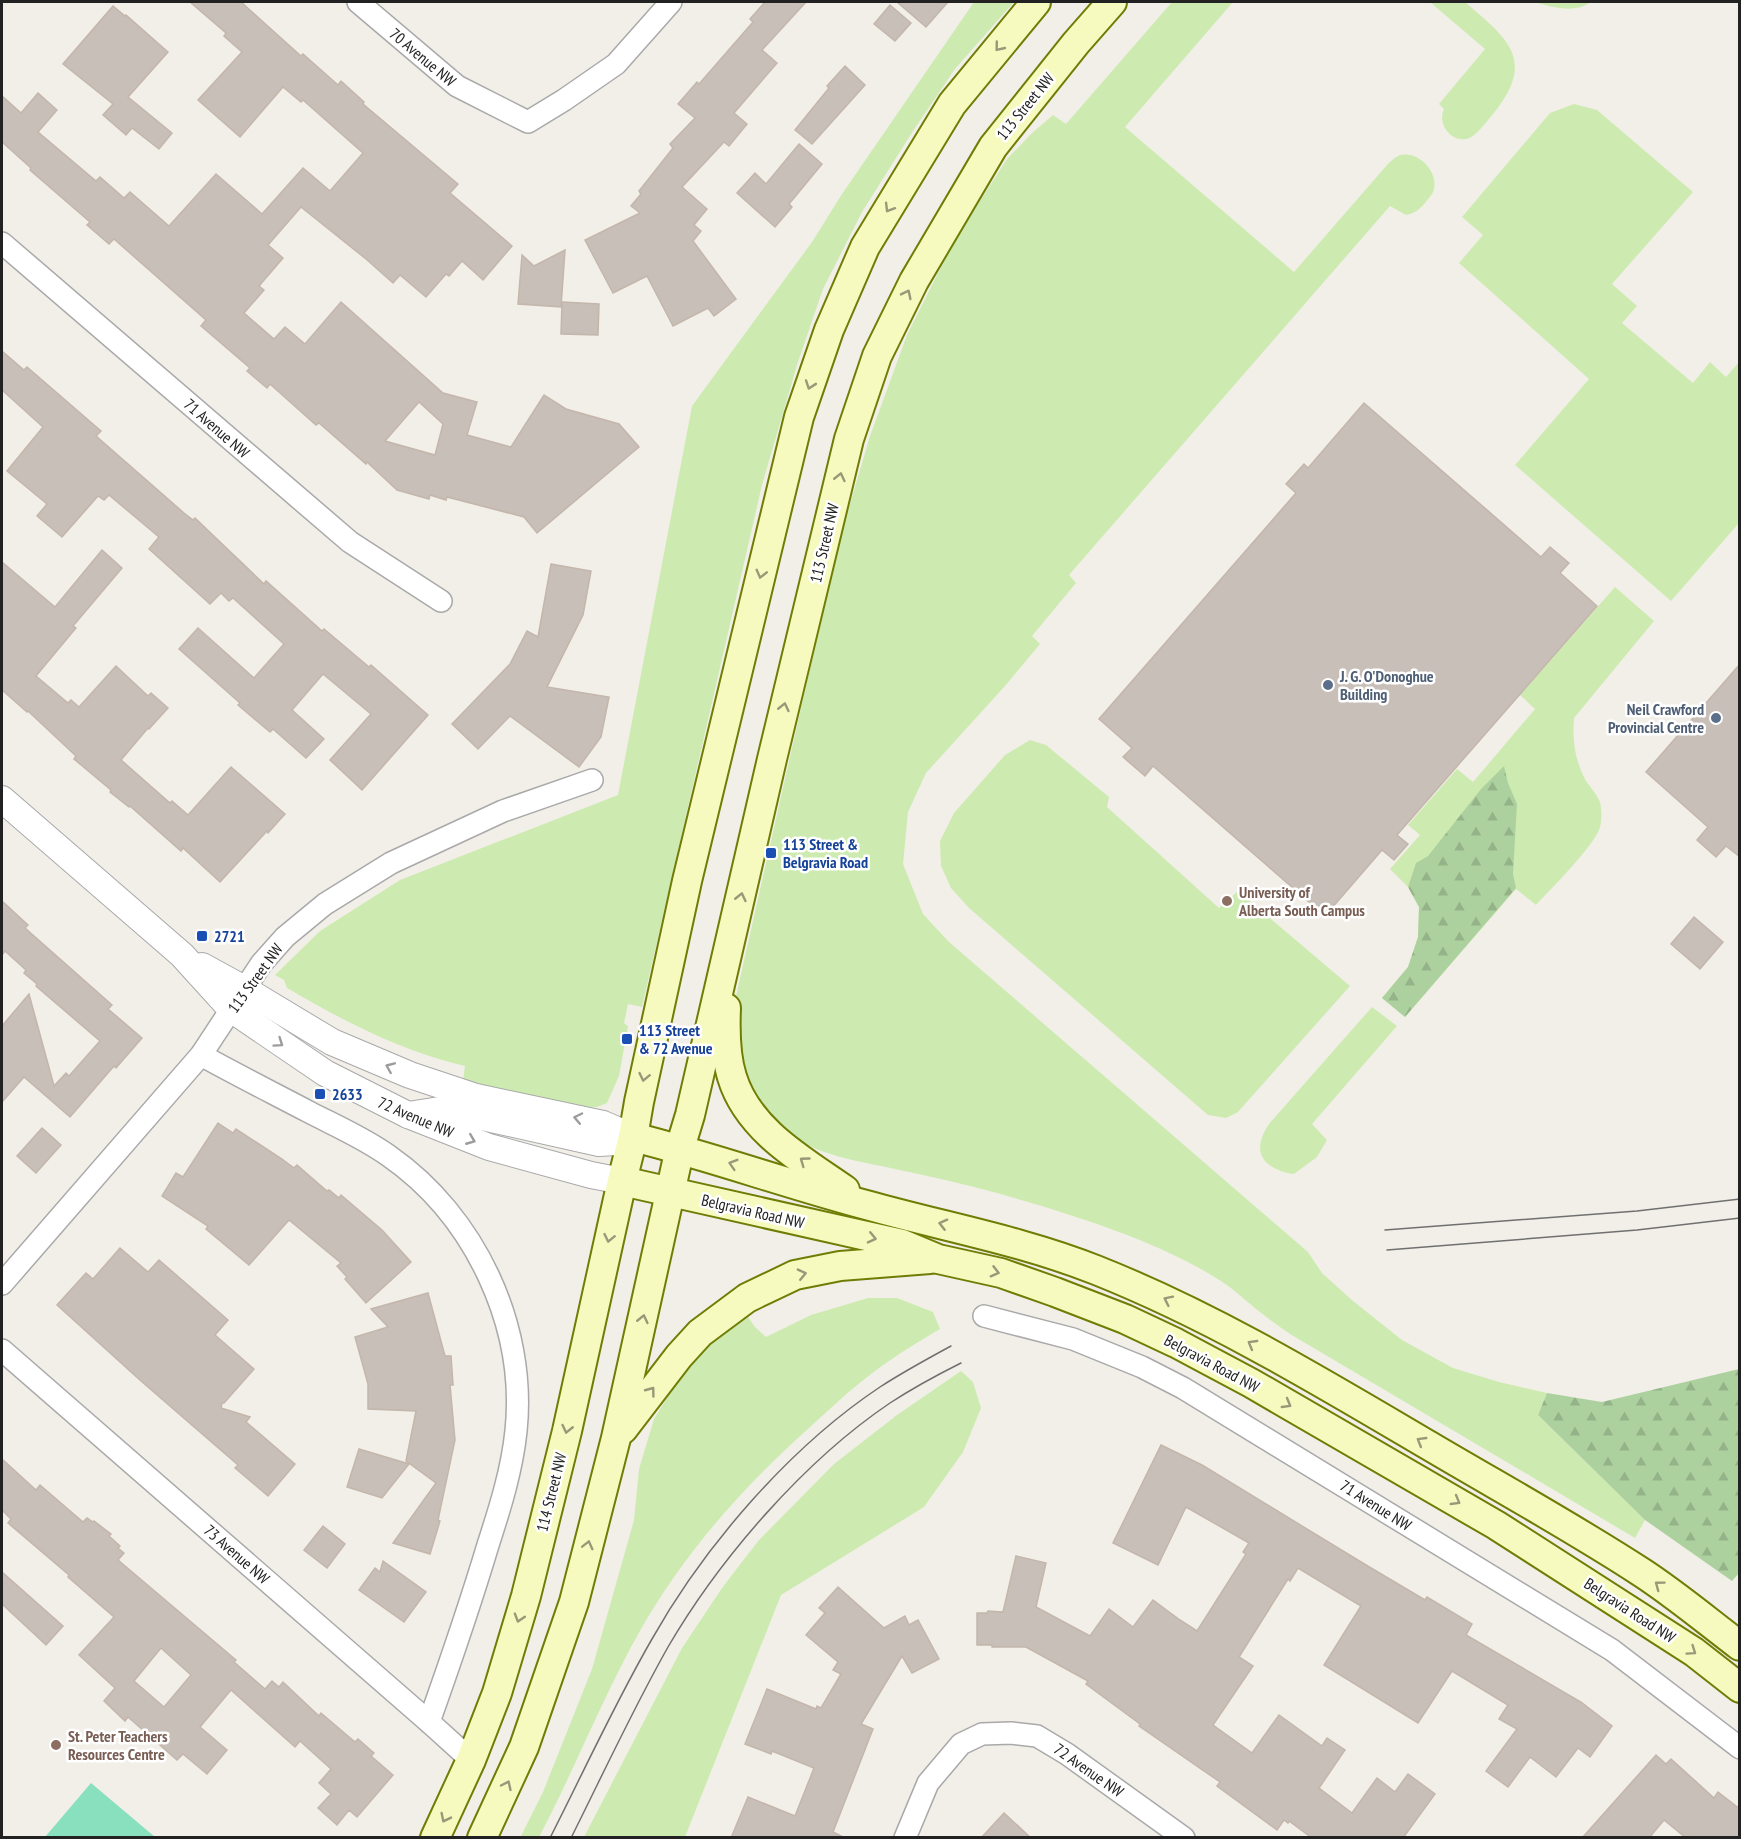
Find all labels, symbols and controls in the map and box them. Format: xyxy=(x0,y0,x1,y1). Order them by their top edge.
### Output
street label: 70 Avenue NW xyxy=(386,23,460,91)
one-way arrow xyxy=(995,40,1006,51)
street label: 113 Street NW xyxy=(992,68,1058,144)
one-way arrow xyxy=(886,201,897,212)
one-way arrow xyxy=(900,290,911,301)
one-way arrow xyxy=(805,379,818,390)
street label: 71 Avenue NW xyxy=(180,394,254,462)
one-way arrow xyxy=(832,472,845,482)
street label: 113 Street NW xyxy=(805,501,843,585)
one-way arrow xyxy=(756,569,769,579)
place label: J. G. O'Donoghue Building xyxy=(1339,666,1434,704)
marker: J. G. O'Donoghue Building xyxy=(1321,678,1335,692)
place label: Neil Crawford Provincial Centre xyxy=(1608,699,1704,737)
one-way arrow xyxy=(777,702,790,712)
marker: Neil Crawford Provincial Centre xyxy=(1709,711,1723,725)
place label: 113 Street & Belgravia Road xyxy=(783,834,868,872)
marker: 113 Street & Belgravia Road xyxy=(764,846,778,860)
place label: University of Alberta South Campus xyxy=(1238,882,1365,920)
one-way arrow xyxy=(733,892,746,902)
marker: University of Alberta South Campus xyxy=(1220,894,1234,908)
place label: 2721 xyxy=(214,926,245,946)
marker: 2721 xyxy=(195,929,209,943)
street label: 113 Street NW xyxy=(223,939,287,1017)
place label: 113 Street & 72 Avenue xyxy=(639,1020,713,1058)
marker: 113 Street & 72 Avenue xyxy=(620,1032,634,1046)
one-way arrow xyxy=(272,1036,283,1047)
one-way arrow xyxy=(385,1062,396,1074)
one-way arrow xyxy=(639,1072,652,1082)
place label: 2633 xyxy=(332,1084,363,1104)
marker: 2633 xyxy=(313,1087,327,1101)
street label: 72 Avenue NW xyxy=(375,1092,457,1142)
one-way arrow xyxy=(573,1112,583,1125)
one-way arrow xyxy=(465,1133,476,1145)
one-way arrow xyxy=(799,1157,810,1168)
one-way arrow xyxy=(728,1159,739,1171)
street label: Belgravia Road NW xyxy=(700,1189,807,1233)
one-way arrow xyxy=(939,1219,949,1232)
one-way arrow xyxy=(867,1230,877,1243)
one-way arrow xyxy=(603,1233,616,1243)
one-way arrow xyxy=(990,1265,1000,1278)
one-way arrow xyxy=(797,1268,807,1281)
one-way arrow xyxy=(1163,1296,1174,1307)
one-way arrow xyxy=(635,1314,648,1324)
street label: Belgravia Road NW xyxy=(1161,1330,1263,1397)
one-way arrow xyxy=(1247,1340,1258,1351)
one-way arrow xyxy=(644,1386,655,1397)
one-way arrow xyxy=(1281,1397,1291,1408)
one-way arrow xyxy=(561,1424,574,1434)
one-way arrow xyxy=(1417,1437,1427,1448)
street label: 114 Street NW xyxy=(532,1450,571,1534)
street label: 71 Avenue NW xyxy=(1337,1475,1416,1535)
one-way arrow xyxy=(1450,1494,1460,1506)
street label: 73 Avenue NW xyxy=(200,1520,274,1588)
one-way arrow xyxy=(581,1540,594,1550)
street label: Belgravia Road NW xyxy=(1580,1573,1680,1647)
one-way arrow xyxy=(1655,1582,1666,1593)
one-way arrow xyxy=(514,1612,526,1623)
one-way arrow xyxy=(1685,1643,1696,1654)
place label: St. Peter Teachers Resources Centre xyxy=(68,1726,168,1764)
marker: St. Peter Teachers Resources Centre xyxy=(49,1738,63,1752)
street label: 72 Avenue NW xyxy=(1050,1739,1128,1801)
one-way arrow xyxy=(499,1780,511,1791)
one-way arrow xyxy=(440,1812,452,1823)

